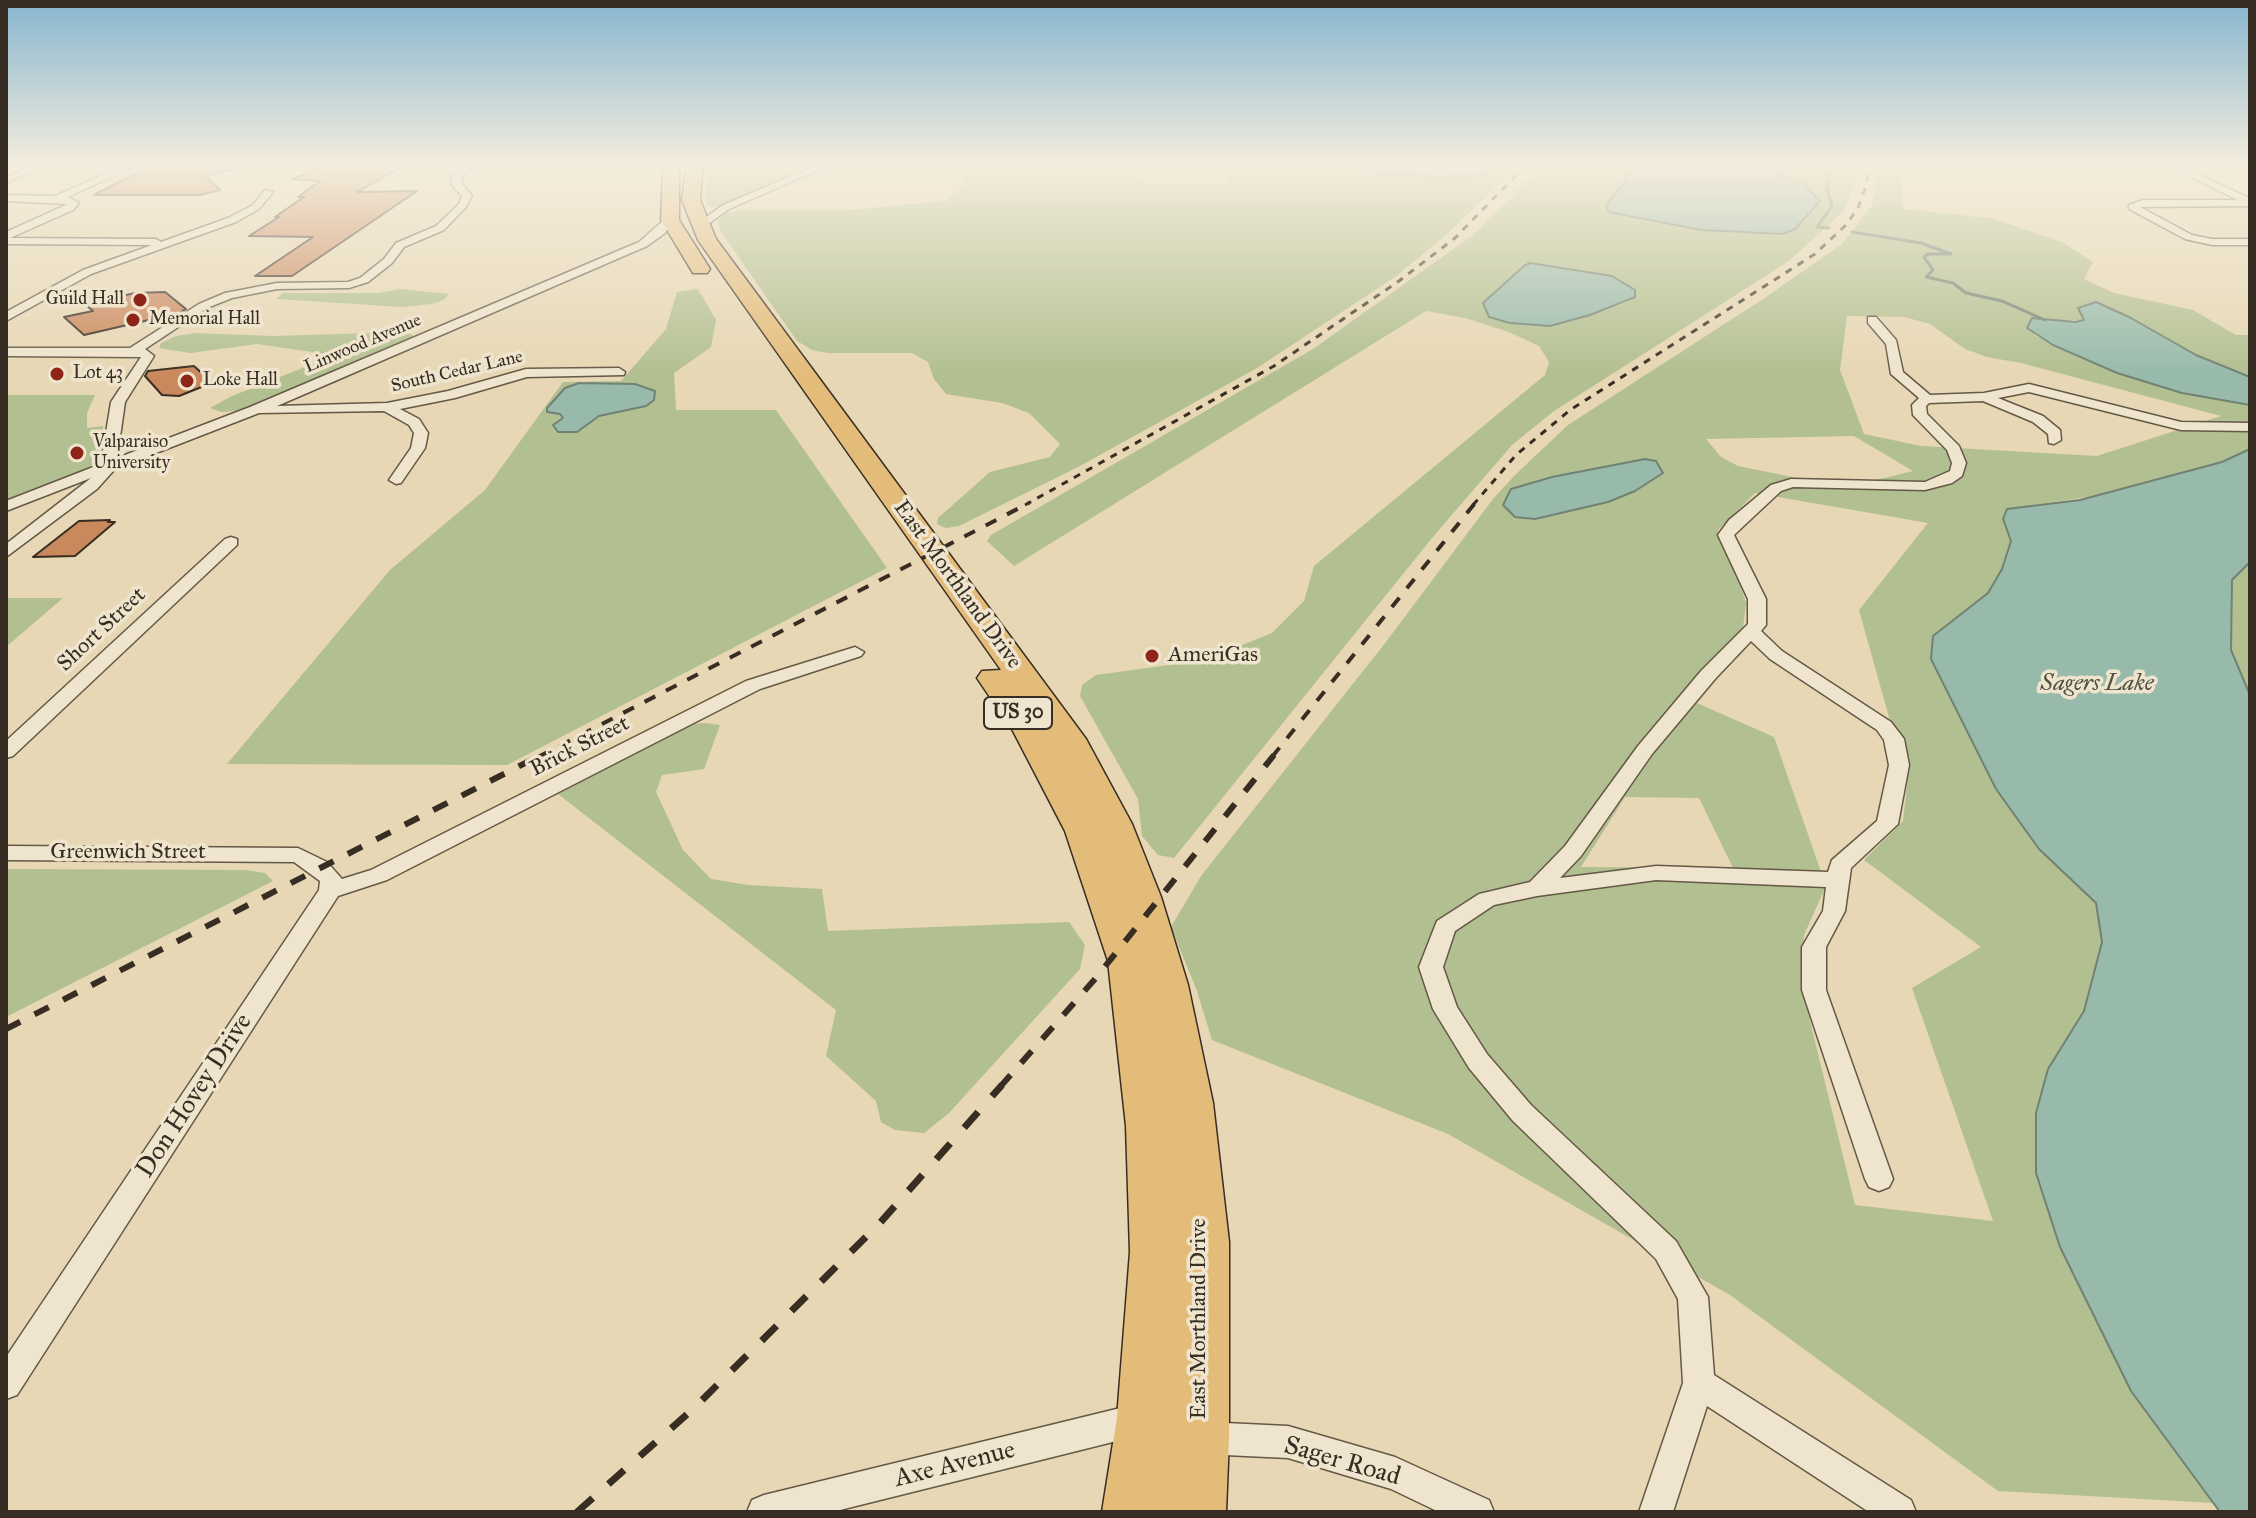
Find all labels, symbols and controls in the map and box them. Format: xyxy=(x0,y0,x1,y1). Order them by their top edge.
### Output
place label: Guild Hall xyxy=(46,289,124,311)
marker: Guild Hall xyxy=(131,291,149,309)
place label: Memorial Hall xyxy=(149,309,260,331)
street label: Linwood Avenue xyxy=(301,310,425,378)
marker: Memorial Hall xyxy=(124,311,142,329)
street label: South Cedar Lane xyxy=(389,346,525,398)
place label: Lot 43 xyxy=(73,363,123,385)
marker: Lot 43 xyxy=(48,365,66,383)
place label: Loke Hall xyxy=(203,370,278,392)
marker: Loke Hall xyxy=(178,372,196,390)
place label: Valparaiso University xyxy=(93,432,170,474)
marker: Valparaiso University xyxy=(68,444,86,462)
street label: East Morthland Drive xyxy=(887,496,1027,674)
street label: Short Street xyxy=(52,582,152,678)
place label: AmeriGas xyxy=(1168,643,1258,669)
marker: AmeriGas xyxy=(1143,647,1161,665)
water label: Sagers Lake xyxy=(2040,670,2154,698)
road number: US 30 xyxy=(984,697,1052,729)
street label: Brick Street xyxy=(526,711,634,783)
street label: Greenwich Street xyxy=(50,840,206,866)
street label: Don Hovey Drive xyxy=(130,1008,260,1184)
street label: East Morthland Drive xyxy=(1187,1218,1213,1420)
street label: Sager Road xyxy=(1280,1431,1404,1493)
street label: Axe Avenue xyxy=(891,1435,1019,1495)

